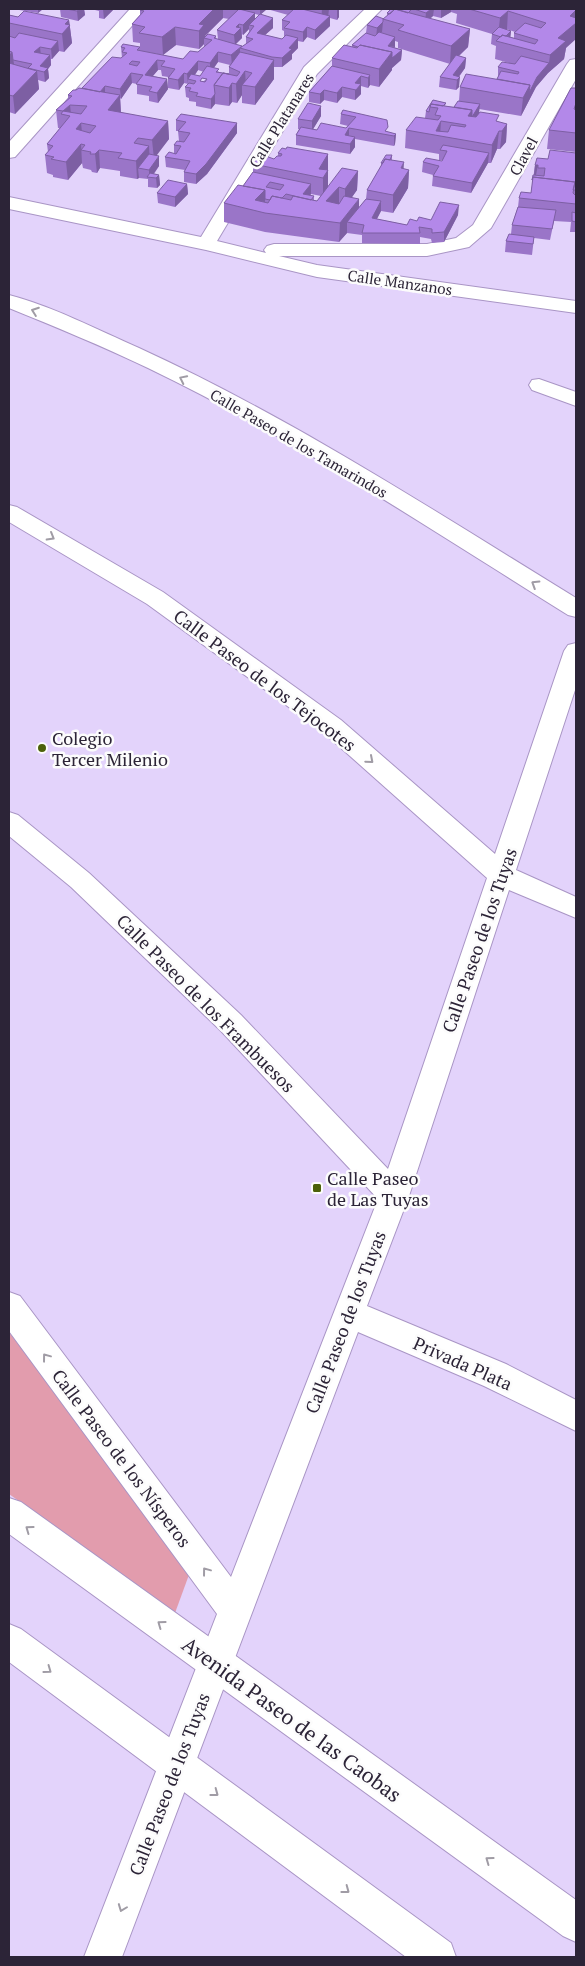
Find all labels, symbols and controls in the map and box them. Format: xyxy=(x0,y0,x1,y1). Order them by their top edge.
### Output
street label: Calle Platanares xyxy=(244,69,318,171)
street label: Clavel xyxy=(504,133,542,179)
street label: Calle Manzanos xyxy=(346,265,454,299)
one-way arrow xyxy=(31,307,40,317)
one-way arrow xyxy=(179,375,188,385)
street label: Calle Paseo de los Tamarindos xyxy=(207,384,391,502)
one-way arrow xyxy=(45,530,54,540)
one-way arrow xyxy=(531,580,540,590)
street label: Calle Paseo de los Tejocotes xyxy=(169,603,361,757)
place label: Colegio Tercer Milenio xyxy=(52,726,168,771)
marker: Colegio Tercer Milenio xyxy=(36,742,48,754)
one-way arrow xyxy=(364,754,373,763)
street label: Calle Paseo de los Tuyas xyxy=(436,844,522,1036)
street label: Calle Paseo de los Frambuesos xyxy=(112,909,300,1097)
place label: Calle Paseo de Las Tuyas xyxy=(327,1166,428,1211)
marker: Calle Paseo de Las Tuyas xyxy=(311,1182,323,1194)
street label: Calle Paseo de los Tuyas xyxy=(299,1227,391,1417)
street label: Privada Plata xyxy=(410,1331,516,1395)
one-way arrow xyxy=(43,1353,52,1362)
street label: Calle Paseo de los Nísperos xyxy=(47,1364,197,1552)
one-way arrow xyxy=(26,1526,35,1535)
one-way arrow xyxy=(203,1567,212,1577)
one-way arrow xyxy=(157,1621,167,1630)
street label: Avenida Paseo de las Caobas xyxy=(177,1630,407,1808)
one-way arrow xyxy=(42,1664,52,1673)
street label: Calle Paseo de los Tuyas xyxy=(123,1689,215,1879)
one-way arrow xyxy=(209,1787,218,1795)
one-way arrow xyxy=(486,1858,495,1866)
one-way arrow xyxy=(340,1883,349,1893)
one-way arrow xyxy=(118,1903,128,1911)

